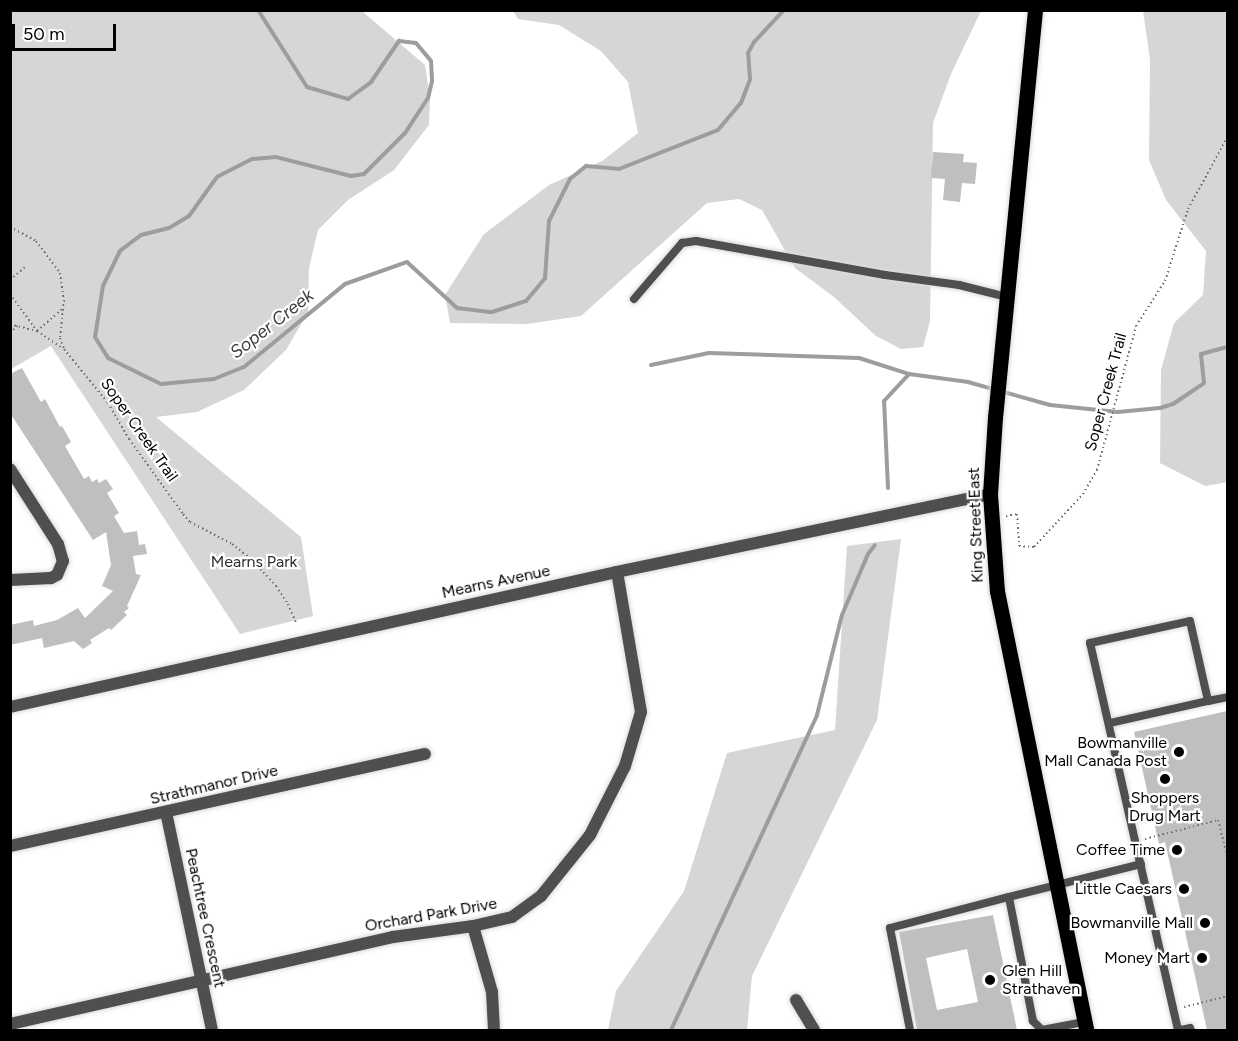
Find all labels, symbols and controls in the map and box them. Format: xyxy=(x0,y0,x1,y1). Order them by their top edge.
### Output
scale bar xyxy=(15,12,118,50)
text: 50 m xyxy=(23,23,65,45)
water label: Soper Creek xyxy=(226,285,318,363)
street label: Soper Creek Trail xyxy=(1081,331,1131,453)
street label: Soper Creek Trail xyxy=(96,375,182,485)
street label: King Street East xyxy=(964,467,988,583)
park label: Mearns Park xyxy=(211,552,297,572)
street label: Mearns Avenue xyxy=(440,561,552,603)
place label: Bowmanville Mall Canada Post xyxy=(1044,733,1167,771)
marker: Bowmanville Mall Canada Post xyxy=(1172,745,1186,759)
street label: Strathmanor Drive xyxy=(148,761,280,809)
marker: Shoppers Drug Mart xyxy=(1158,772,1172,786)
place label: Shoppers Drug Mart xyxy=(1129,788,1201,826)
place label: Coffee Time xyxy=(1076,840,1165,860)
marker: Coffee Time xyxy=(1170,843,1184,857)
street label: Peachtree Crescent xyxy=(181,847,229,989)
place label: Little Caesars xyxy=(1075,879,1172,899)
marker: Little Caesars xyxy=(1177,882,1191,896)
street label: Orchard Park Drive xyxy=(364,894,498,936)
place label: Bowmanville Mall xyxy=(1071,913,1193,933)
marker: Bowmanville Mall xyxy=(1198,916,1212,930)
place label: Money Mart xyxy=(1104,948,1190,968)
marker: Money Mart xyxy=(1195,951,1209,965)
place label: Glen Hill Strathaven xyxy=(1002,961,1080,999)
marker: Glen Hill Strathaven xyxy=(983,973,997,987)

